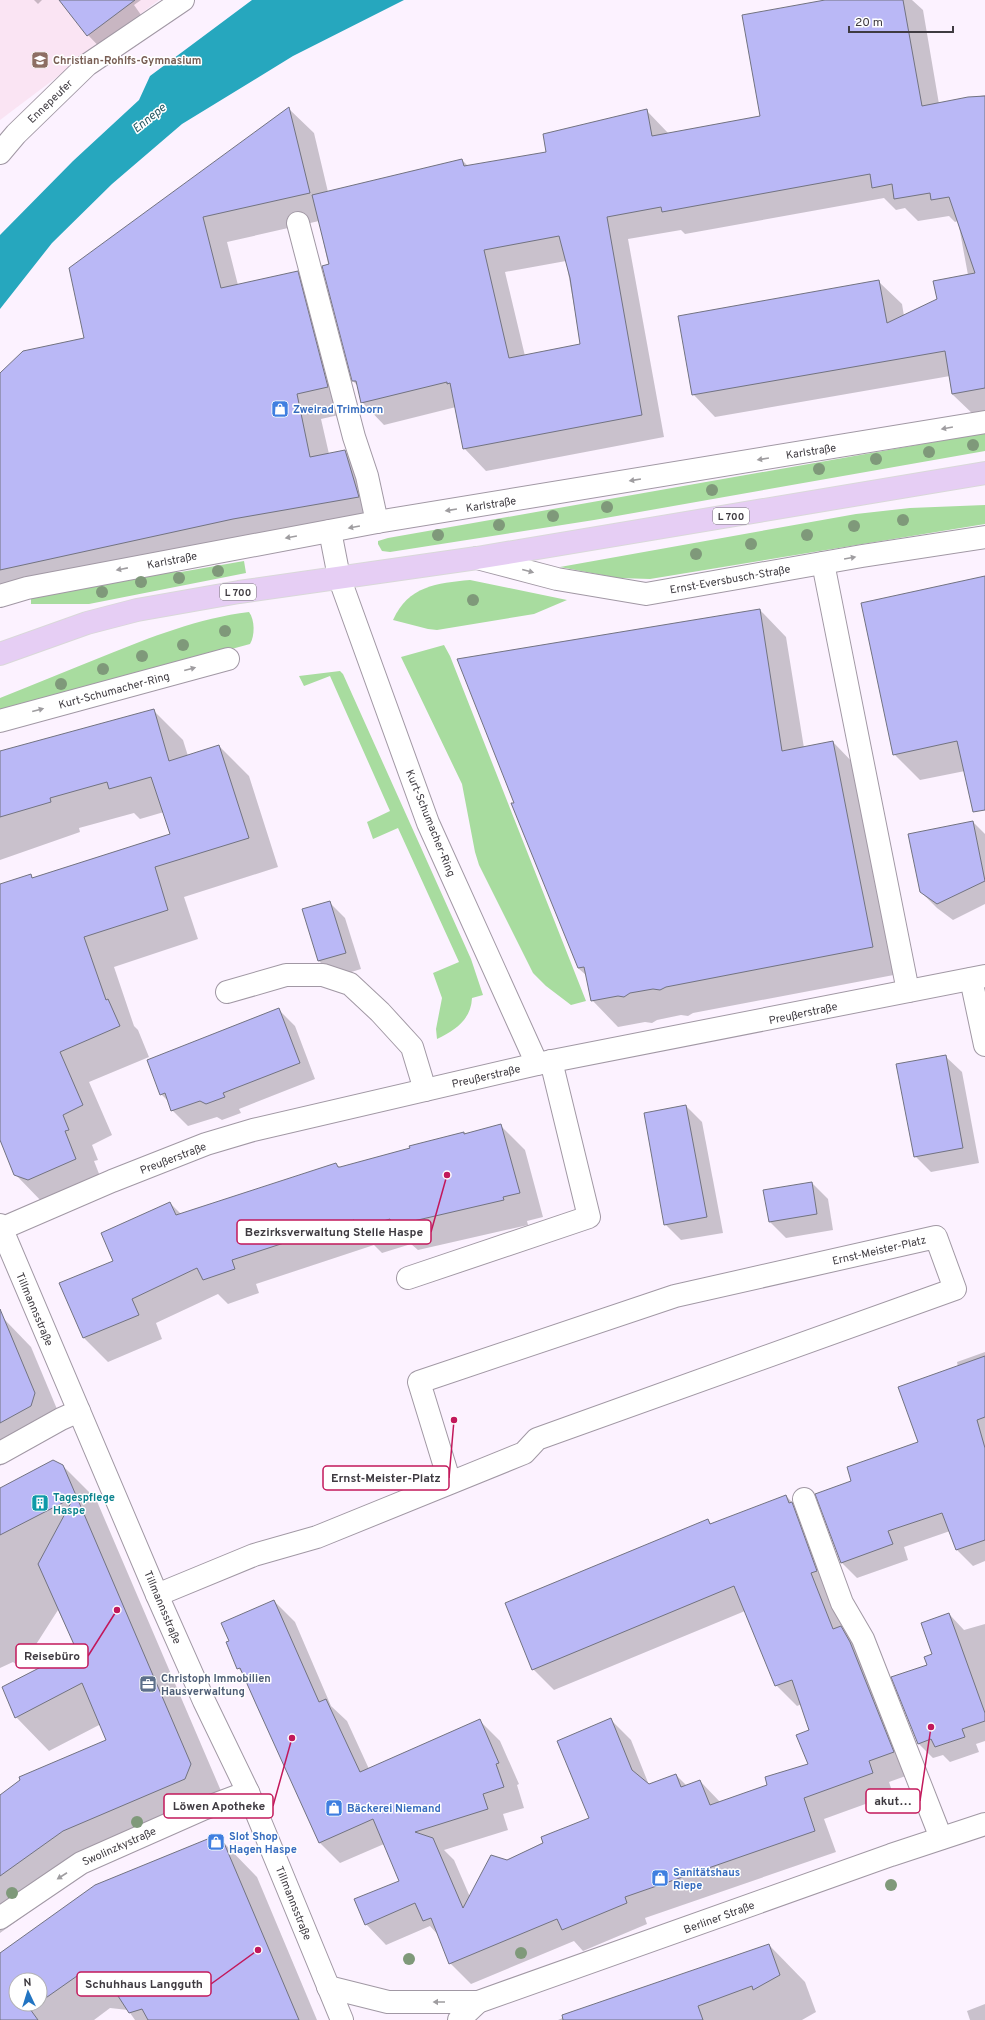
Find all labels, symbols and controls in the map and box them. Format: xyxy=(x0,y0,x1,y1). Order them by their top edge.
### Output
scale bar xyxy=(849,8,953,34)
text: 20 m xyxy=(855,15,883,31)
school or university icon: Christian-Rohlfs-Gymnasium xyxy=(30,50,50,70)
place label: Christian-Rohlfs-Gymnasium xyxy=(53,54,201,68)
street label: Ennepeufer xyxy=(25,76,77,127)
water label: Ennepe xyxy=(129,100,170,137)
shop icon: Zweirad Trimborn xyxy=(270,399,290,419)
place label: Zweirad Trimborn xyxy=(293,403,383,417)
one-way arrow xyxy=(940,425,953,431)
street label: Karlstraße xyxy=(785,441,837,463)
one-way arrow xyxy=(757,456,769,462)
one-way arrow xyxy=(629,477,641,483)
street label: Karlstraße xyxy=(465,494,517,516)
one-way arrow xyxy=(445,507,457,513)
road number: L 700 xyxy=(713,508,749,524)
one-way arrow xyxy=(347,524,360,530)
one-way arrow xyxy=(285,535,297,541)
street label: Karlstraße xyxy=(146,549,199,573)
one-way arrow xyxy=(844,555,856,561)
street label: Ernst-Eversbusch-Straße xyxy=(669,562,792,597)
one-way arrow xyxy=(116,567,128,573)
one-way arrow xyxy=(522,569,534,575)
road number: L 700 xyxy=(220,584,256,600)
one-way arrow xyxy=(184,666,196,672)
street label: Kurt-Schumacher-Ring xyxy=(57,669,171,713)
one-way arrow xyxy=(31,707,44,713)
street label: Kurt-Schumacher-Ring xyxy=(402,768,458,879)
street label: Preußerstraße xyxy=(768,1000,839,1028)
street label: Preußerstraße xyxy=(451,1062,522,1092)
street label: Preußerstraße xyxy=(138,1140,209,1178)
callout: Bezirksverwaltung Stelle Haspe xyxy=(237,1220,431,1244)
text: Bezirksverwaltung Stelle Haspe xyxy=(245,1225,424,1241)
street label: Ernst-Meister-Platz xyxy=(831,1233,928,1269)
street label: Tillmannsstraße xyxy=(12,1270,56,1348)
callout: Ernst-Meister-Platz xyxy=(323,1466,449,1490)
text: Ernst-Meister-Platz xyxy=(331,1471,441,1487)
place label: Tagespflege Haspe xyxy=(53,1491,115,1518)
building icon: Tagespflege Haspe xyxy=(30,1493,50,1513)
street label: Tillmannsstraße xyxy=(140,1568,184,1646)
callout: Reisebüro xyxy=(16,1644,88,1668)
text: Reisebüro xyxy=(24,1649,80,1665)
place label: Christoph Immobilien Hausverwaltung xyxy=(161,1672,271,1699)
office icon: Christoph Immobilien Hausverwaltung xyxy=(138,1674,158,1694)
callout: akut… xyxy=(866,1789,920,1813)
callout: Löwen Apotheke xyxy=(164,1794,273,1818)
text: akut… xyxy=(874,1794,912,1810)
shop icon: Bäckerei Niemand xyxy=(324,1798,344,1818)
text: Löwen Apotheke xyxy=(173,1799,266,1815)
place label: Bäckerei Niemand xyxy=(347,1802,441,1816)
street label: Swolinzkystraße xyxy=(80,1824,159,1869)
place label: Slot Shop Hagen Haspe xyxy=(229,1830,297,1857)
shop icon: Slot Shop Hagen Haspe xyxy=(206,1832,226,1852)
street label: Tillmannsstraße xyxy=(272,1864,314,1942)
place label: Sanitätshaus Riepe xyxy=(673,1866,740,1893)
shop icon: Sanitätshaus Riepe xyxy=(650,1868,670,1888)
one-way arrow xyxy=(57,1872,67,1880)
street label: Berliner Straße xyxy=(682,1899,757,1937)
north arrow xyxy=(8,1972,48,2012)
callout: Schuhhaus Langguth xyxy=(77,1972,211,1996)
text: N xyxy=(23,1976,32,1990)
text: Schuhhaus Langguth xyxy=(85,1977,203,1993)
one-way arrow xyxy=(432,1999,445,2005)

